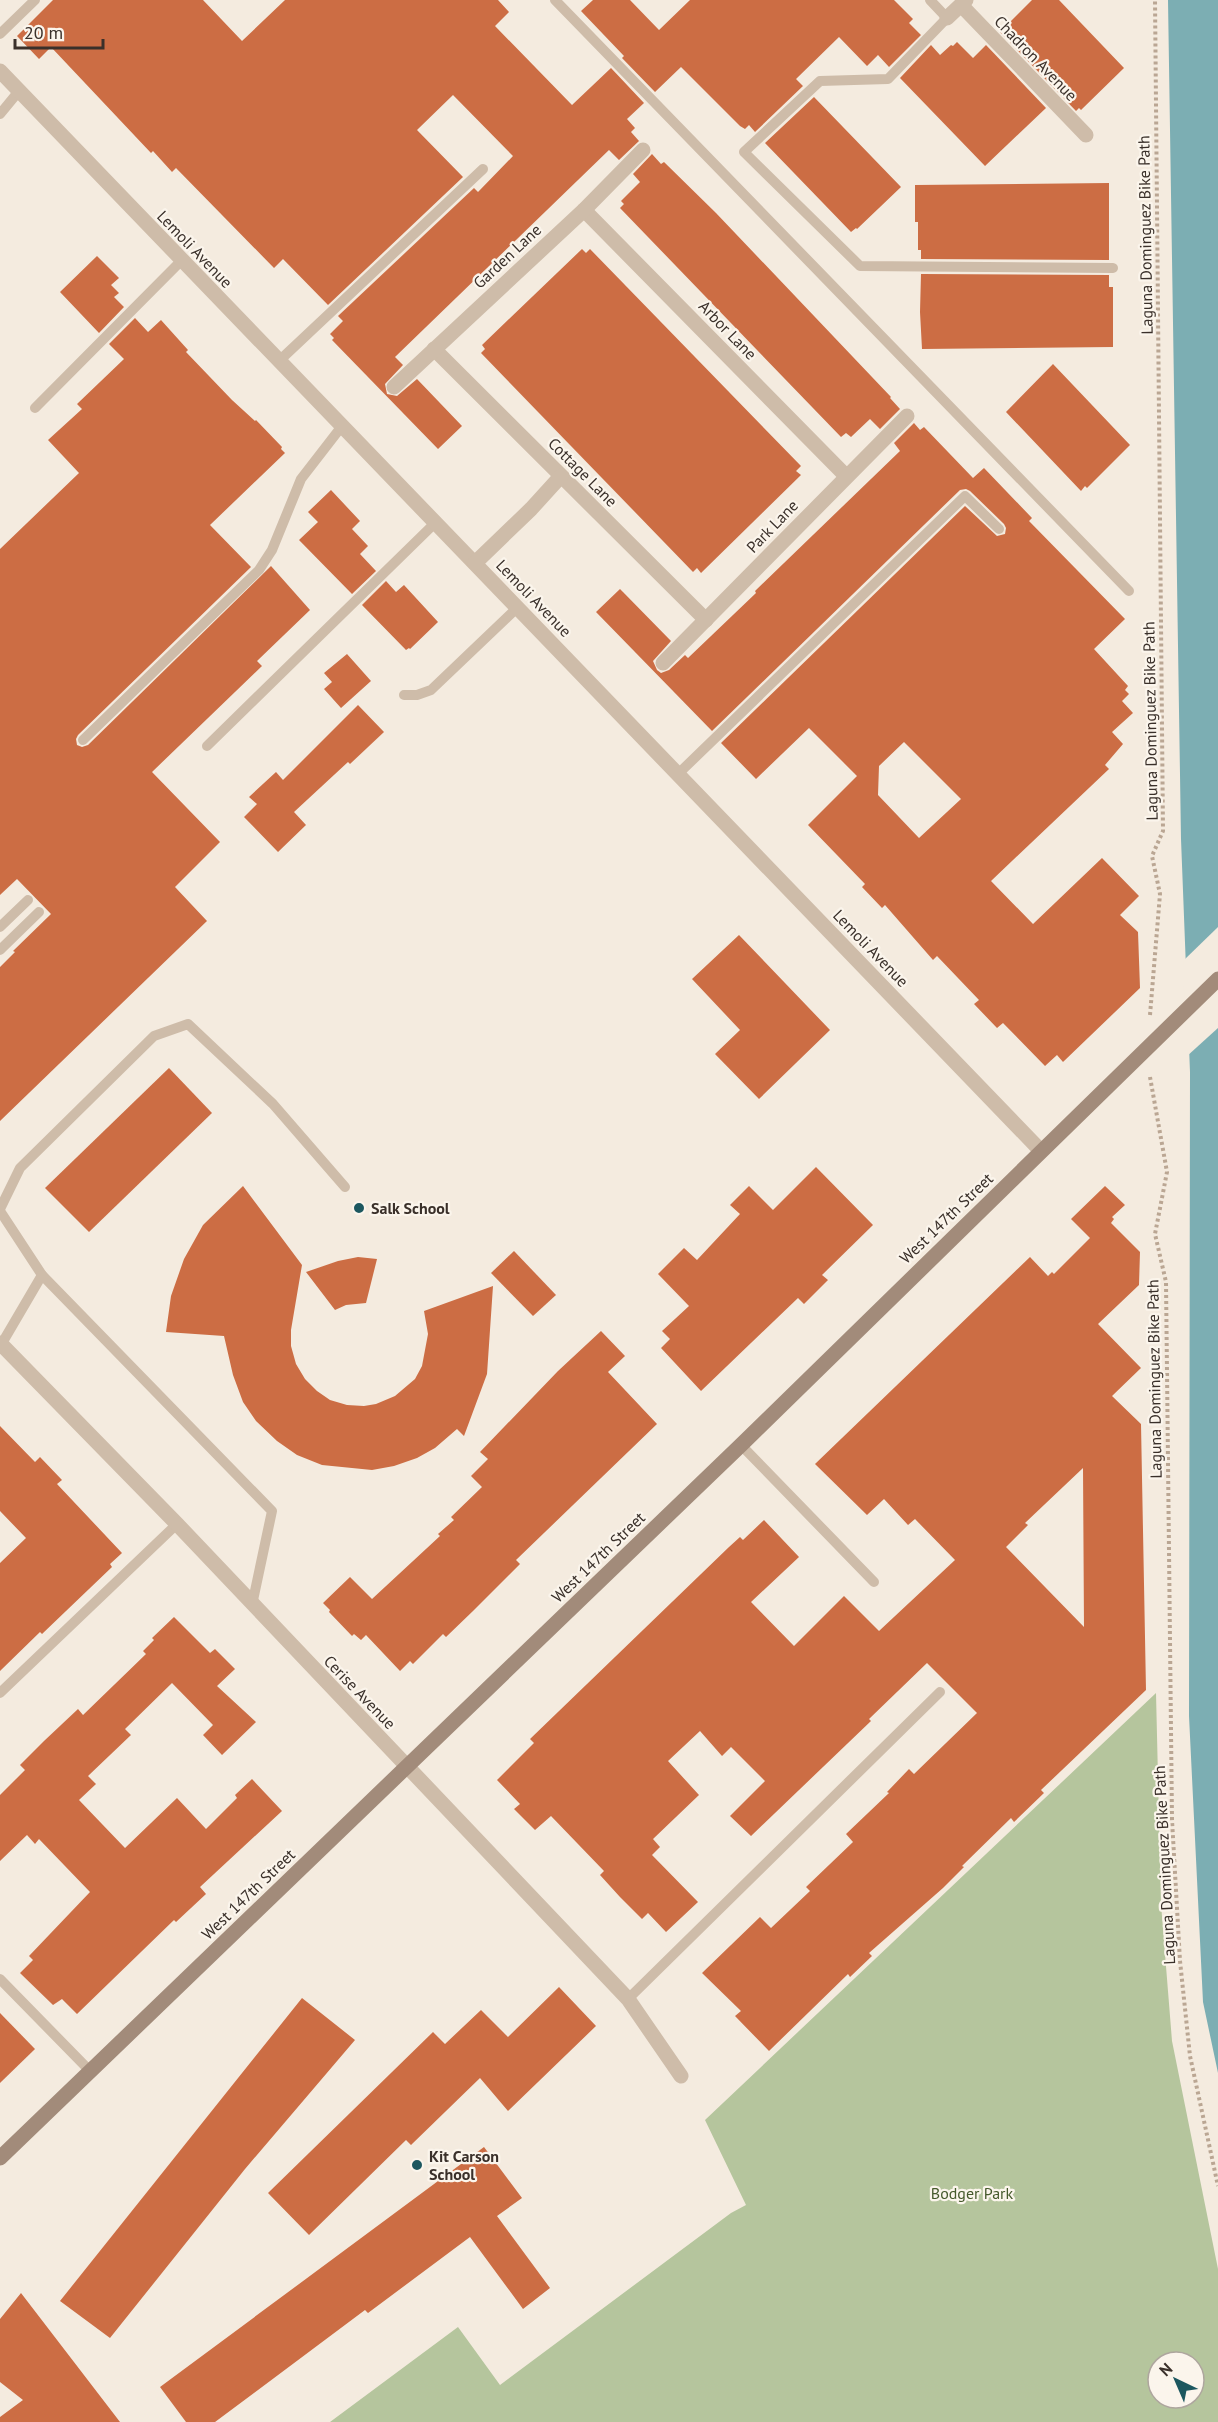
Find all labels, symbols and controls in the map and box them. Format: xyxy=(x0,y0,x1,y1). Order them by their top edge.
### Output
street label: Chadron Avenue xyxy=(990,11,1082,105)
scale bar xyxy=(15,12,104,50)
text: 20 m xyxy=(24,21,63,44)
street label: Laguna Dominguez Bike Path xyxy=(1133,135,1157,335)
street label: Lemoli Avenue xyxy=(153,206,237,292)
street label: Garden Lane xyxy=(469,219,545,293)
street label: Arbor Lane xyxy=(695,296,761,364)
street label: Cottage Lane xyxy=(544,433,622,511)
street label: Park Lane xyxy=(742,495,802,557)
street label: Lemoli Avenue xyxy=(492,555,576,641)
street label: Laguna Dominguez Bike Path xyxy=(1138,621,1162,821)
street label: Lemoli Avenue xyxy=(829,905,913,991)
street label: West 147th Street xyxy=(895,1168,997,1268)
place label: Salk School xyxy=(371,1198,450,1218)
marker: Salk School xyxy=(352,1201,366,1215)
street label: Laguna Dominguez Bike Path xyxy=(1142,1279,1166,1479)
street label: West 147th Street xyxy=(547,1507,649,1607)
street label: Cerise Avenue xyxy=(320,1651,400,1733)
street label: Laguna Dominguez Bike Path xyxy=(1149,1765,1179,1965)
street label: West 147th Street xyxy=(197,1844,299,1944)
place label: Kit Carson School xyxy=(429,2146,499,2184)
marker: Kit Carson School xyxy=(410,2158,424,2172)
park label: Bodger Park xyxy=(931,2183,1014,2203)
north arrow xyxy=(1146,2350,1206,2410)
text: N xyxy=(1155,2358,1176,2380)

